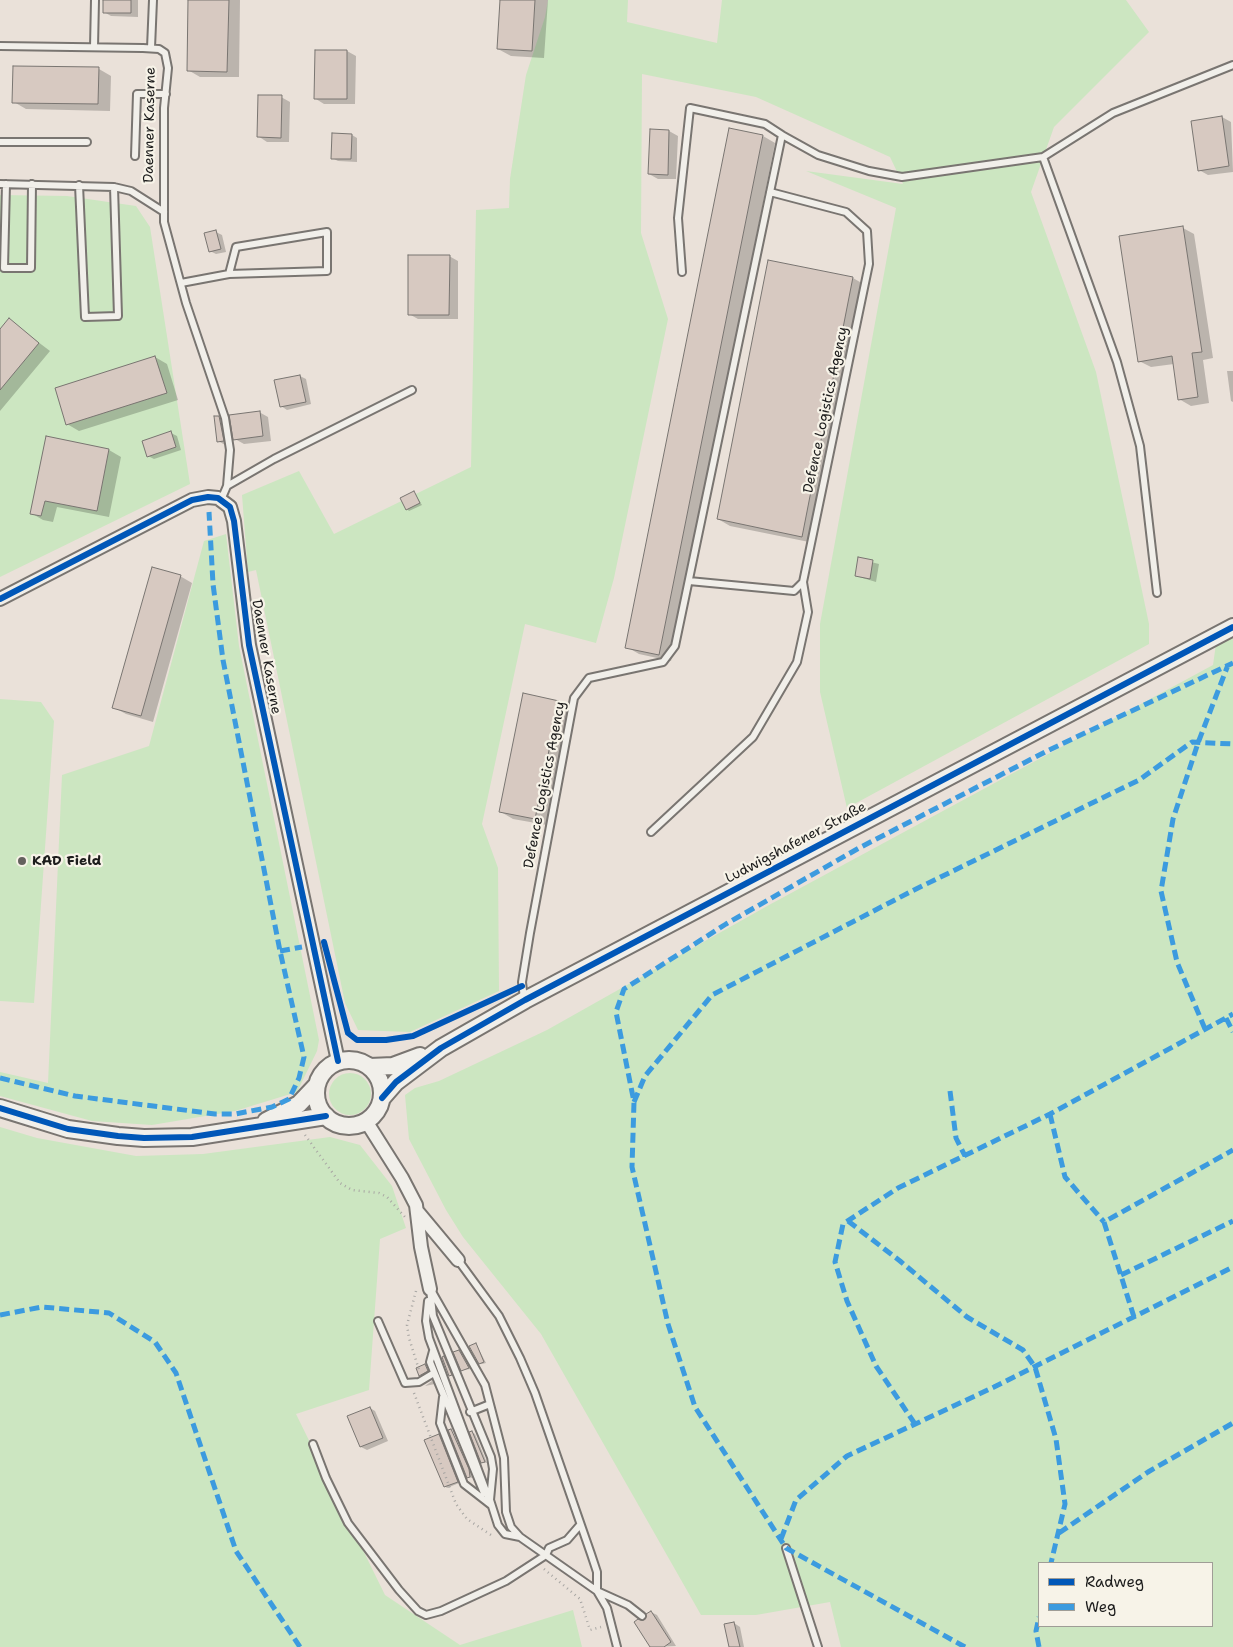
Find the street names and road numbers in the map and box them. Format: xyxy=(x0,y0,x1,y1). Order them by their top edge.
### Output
street label: Daenner Kaserne xyxy=(141,67,159,183)
street label: Defence Logistics Agency xyxy=(800,325,852,495)
street label: Daenner Kaserne xyxy=(248,598,284,716)
street label: Defence Logistics Agency xyxy=(521,700,569,870)
street label: Ludwigshafener Straße xyxy=(723,799,869,887)

